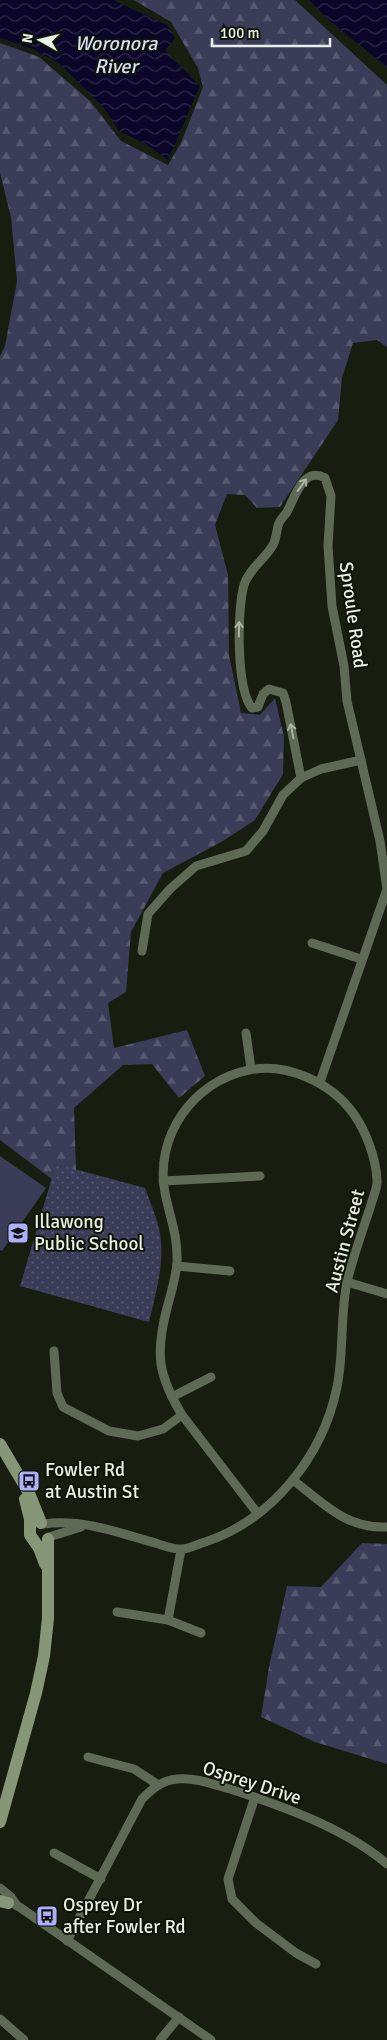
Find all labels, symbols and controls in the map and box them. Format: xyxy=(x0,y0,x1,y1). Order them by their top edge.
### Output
north arrow xyxy=(15,15,65,65)
scale bar xyxy=(212,15,330,47)
text: 100 m xyxy=(220,24,260,42)
water label: Woronora River xyxy=(75,31,158,79)
text: N xyxy=(19,32,37,44)
one-way arrow xyxy=(297,478,307,492)
street label: Sproule Road xyxy=(334,560,372,670)
one-way arrow xyxy=(234,622,244,638)
one-way arrow xyxy=(286,723,296,739)
street label: Austin Street xyxy=(320,1186,370,1295)
place label: Illawong Public School xyxy=(34,1210,144,1256)
school or university icon: Illawong Public School xyxy=(6,1221,30,1245)
place label: Fowler Rd at Austin St xyxy=(45,1458,139,1504)
bus stop icon: Fowler Rd at Austin St xyxy=(17,1469,41,1493)
street label: Osprey Drive xyxy=(200,1756,304,1810)
place label: Osprey Dr after Fowler Rd xyxy=(63,1893,186,1939)
bus stop icon: Osprey Dr after Fowler Rd xyxy=(35,1904,59,1928)

